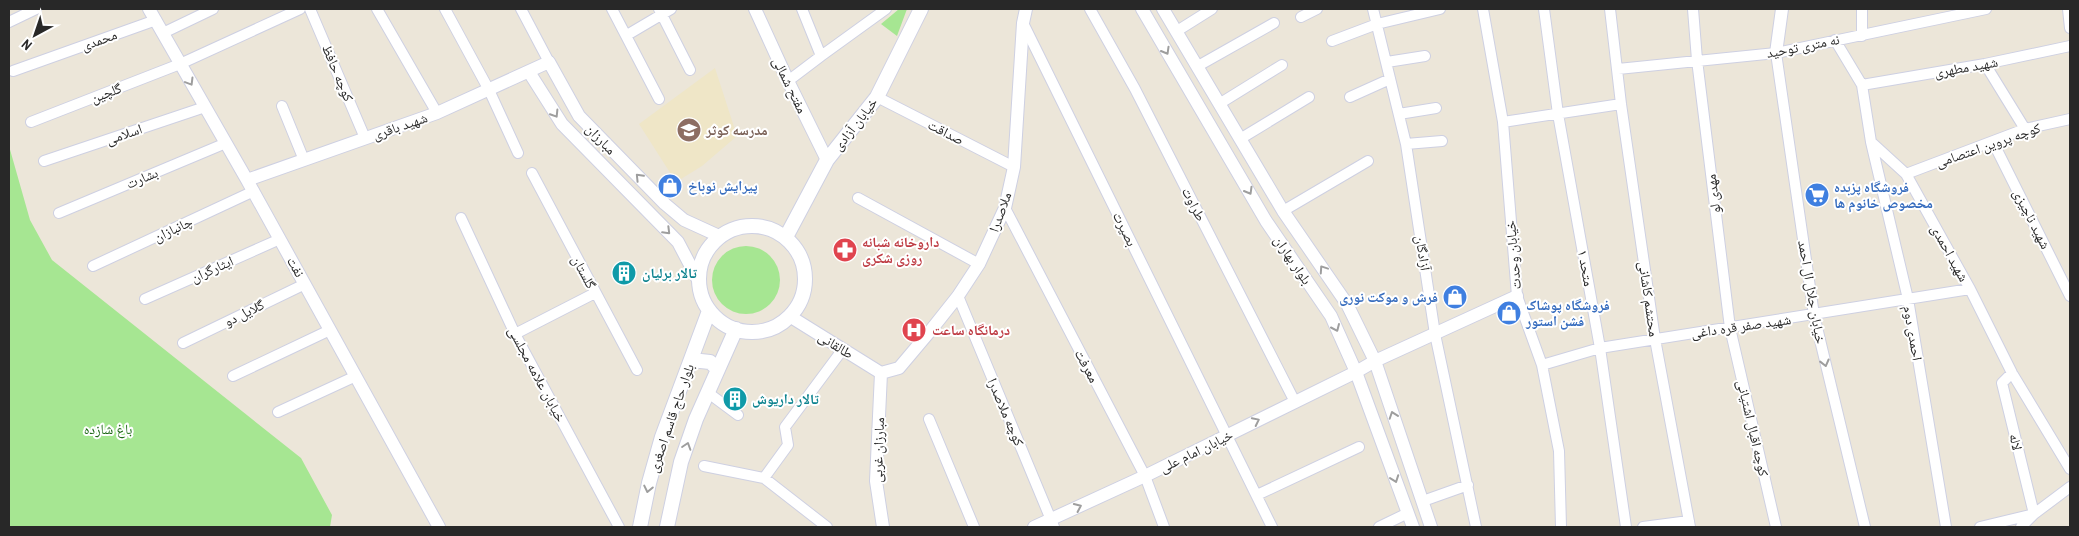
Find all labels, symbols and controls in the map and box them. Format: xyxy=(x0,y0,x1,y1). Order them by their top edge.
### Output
north arrow xyxy=(10,10,60,60)
street label: محمدی xyxy=(79,25,119,55)
street label: نه متری توحید xyxy=(1765,30,1841,62)
text: N xyxy=(18,35,36,55)
street label: کوچه حافظ xyxy=(318,42,358,104)
one-way arrow xyxy=(1160,45,1170,54)
street label: شهید مطهری xyxy=(1933,53,1999,81)
street label: مفتح شمالی xyxy=(768,54,811,117)
one-way arrow xyxy=(184,76,194,85)
street label: گلچین xyxy=(88,79,124,107)
street label: خیابان آزادی xyxy=(829,94,881,154)
street label: شهید باقری xyxy=(370,108,430,144)
one-way arrow xyxy=(549,108,558,117)
street label: صداقت xyxy=(925,115,967,149)
school or university icon: مدرسه کوثر xyxy=(676,117,702,143)
street label: اسلامی xyxy=(104,119,144,149)
street label: کوچه پروین اعتصامی xyxy=(1933,119,2043,171)
street label: مبارزان xyxy=(582,120,620,158)
place label: مدرسه کوثر xyxy=(705,121,768,139)
street label: بشارت xyxy=(123,163,161,193)
shop icon: پیرایش نوباخ xyxy=(657,173,683,199)
street label: مهدی لو xyxy=(1702,173,1724,215)
one-way arrow xyxy=(635,174,644,183)
place label: پیرایش نوباخ xyxy=(688,177,758,195)
place label: فروشگاه پزبده مخصوص خانوم ها xyxy=(1834,178,1933,213)
supermarket icon: فروشگاه پزبده مخصوص خانوم ها xyxy=(1804,182,1830,208)
street label: طراوت xyxy=(1178,184,1210,224)
one-way arrow xyxy=(1242,185,1252,194)
street label: شهید ناچیزی xyxy=(2009,186,2055,252)
street label: ملاصدرا xyxy=(984,190,1016,234)
street label: بصیرت xyxy=(1109,209,1141,249)
street label: چانبازان xyxy=(151,212,195,246)
street label: خیابان وحدت xyxy=(1501,220,1525,290)
street label: شهید احمدی xyxy=(1927,221,1973,285)
one-way arrow xyxy=(661,225,670,234)
street label: بلوار بهاران xyxy=(1270,232,1316,288)
place label: داروخانه شبانه روزی شکری xyxy=(862,233,939,267)
street label: آزادگان xyxy=(1411,234,1435,272)
pharmacy icon: داروخانه شبانه روزی شکری xyxy=(832,237,858,263)
street label: خیابان جلال ال احمد xyxy=(1794,239,1830,345)
street label: متحد ۱ xyxy=(1574,248,1598,288)
street label: ایثارگران xyxy=(188,252,236,286)
street label: گلستان xyxy=(568,252,600,292)
street label: نفت xyxy=(283,254,309,281)
building icon: تالار برلیان xyxy=(611,260,637,286)
street label: محتشم کاشانی xyxy=(1634,260,1663,338)
place label: تالار برلیان xyxy=(642,264,697,282)
one-way arrow xyxy=(1320,265,1329,275)
shop icon: فرش و موکت نوری xyxy=(1442,284,1468,310)
place label: فرش و موکت نوری xyxy=(1339,288,1438,306)
street label: گلایل دو xyxy=(221,295,267,331)
place label: فروشگاه پوشاک فشن استور xyxy=(1525,296,1610,330)
shop icon: فروشگاه پوشاک فشن استور xyxy=(1496,300,1522,326)
street label: احمدی دوم xyxy=(1898,304,1927,362)
street label: شهید صفر قره داغی xyxy=(1690,310,1792,342)
hospital icon: درمانگاه ساعت xyxy=(901,317,927,343)
place label: درمانگاه ساعت xyxy=(932,321,1010,339)
street label: خیابان علامه مجلسی xyxy=(504,323,570,425)
one-way arrow xyxy=(1330,323,1341,332)
street label: طالقانی xyxy=(815,327,857,363)
street label: معرفت xyxy=(1071,346,1103,386)
one-way arrow xyxy=(1819,358,1830,367)
street label: بلوار حاج قاسم اصغری xyxy=(644,361,699,475)
street label: کوچه ملاصدرا xyxy=(984,375,1028,449)
street label: کوچه اقبال اشتیانی xyxy=(1733,378,1773,478)
building icon: تالار داریوش xyxy=(722,386,748,412)
place label: تالار داریوش xyxy=(752,390,819,408)
one-way arrow xyxy=(1389,411,1399,419)
street label: مبارزان غربی xyxy=(868,417,888,483)
one-way arrow xyxy=(1251,417,1260,428)
park label: باغ شازده xyxy=(84,420,132,439)
street label: خیابان امام علی xyxy=(1156,425,1236,477)
street label: لاله xyxy=(2005,432,2027,452)
one-way arrow xyxy=(681,442,691,451)
one-way arrow xyxy=(1389,474,1399,483)
one-way arrow xyxy=(643,485,654,494)
one-way arrow xyxy=(1073,502,1082,513)

